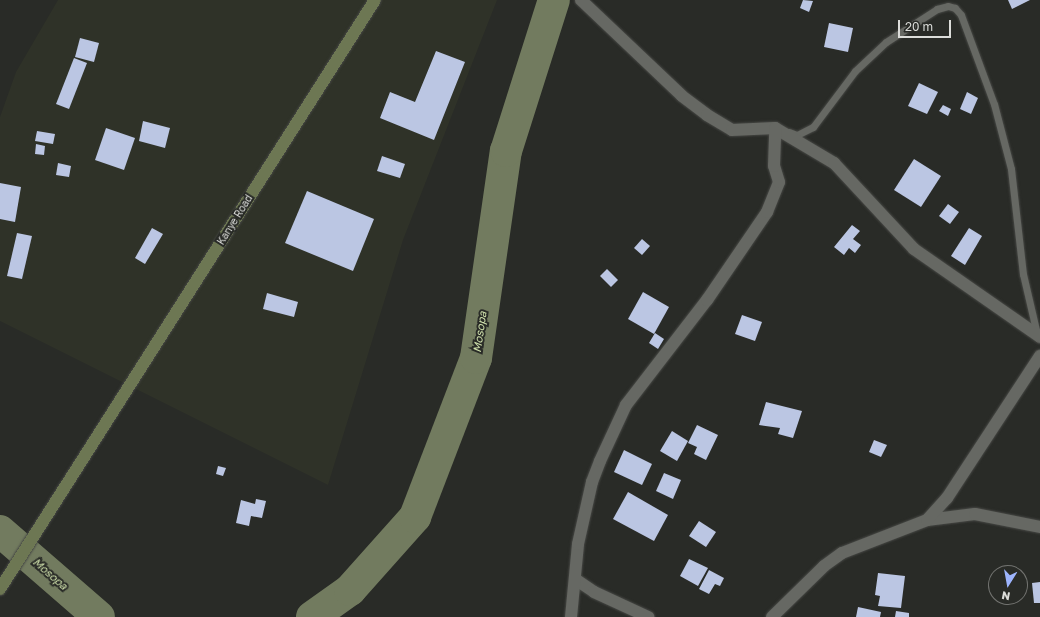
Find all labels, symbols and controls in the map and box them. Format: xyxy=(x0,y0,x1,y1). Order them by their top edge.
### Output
scale bar xyxy=(900,12,953,38)
text: 20 m xyxy=(905,19,933,34)
street label: Kanye Road xyxy=(215,193,255,247)
water label: Mosopa xyxy=(471,311,489,353)
water label: Mosopa xyxy=(30,555,70,593)
north arrow xyxy=(988,565,1028,605)
text: N xyxy=(1000,589,1011,603)

